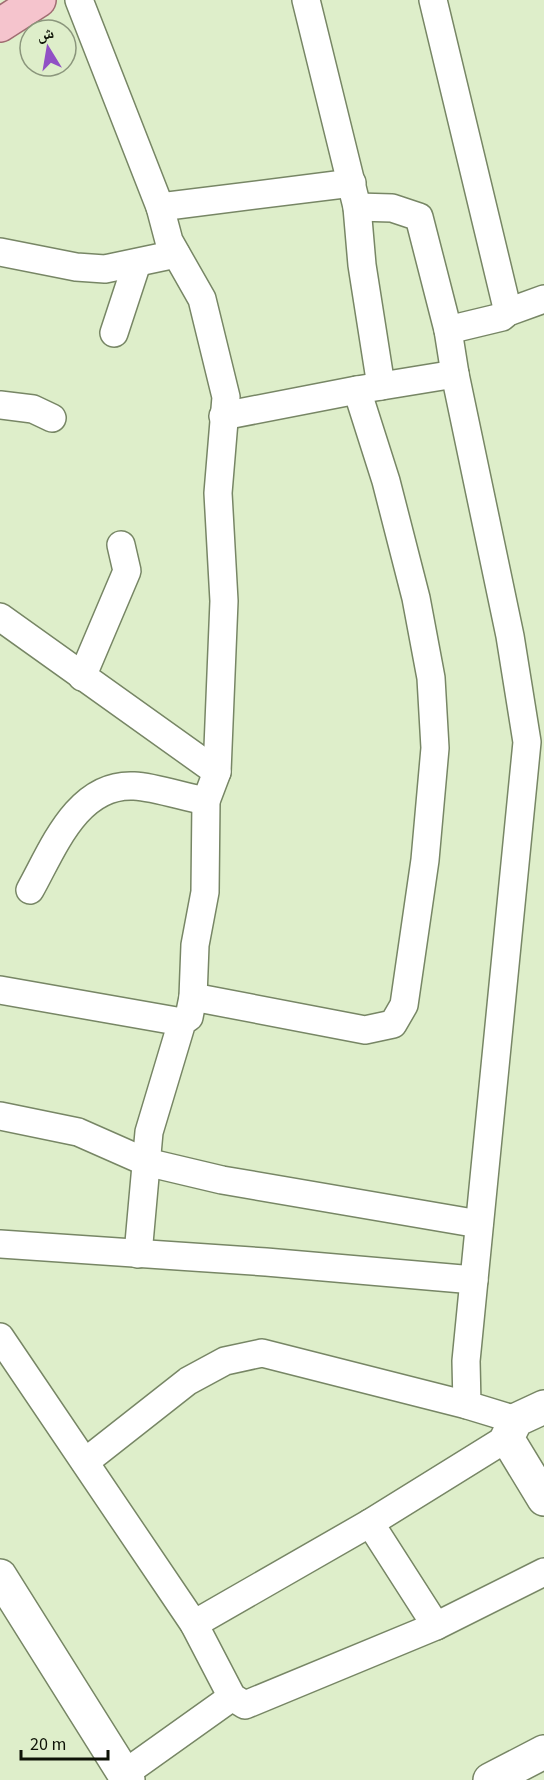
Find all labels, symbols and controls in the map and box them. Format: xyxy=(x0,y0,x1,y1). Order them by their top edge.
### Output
north arrow xyxy=(18,18,78,78)
text: ش xyxy=(35,22,56,47)
scale bar xyxy=(21,1723,108,1761)
text: 20 m xyxy=(30,1732,66,1757)

